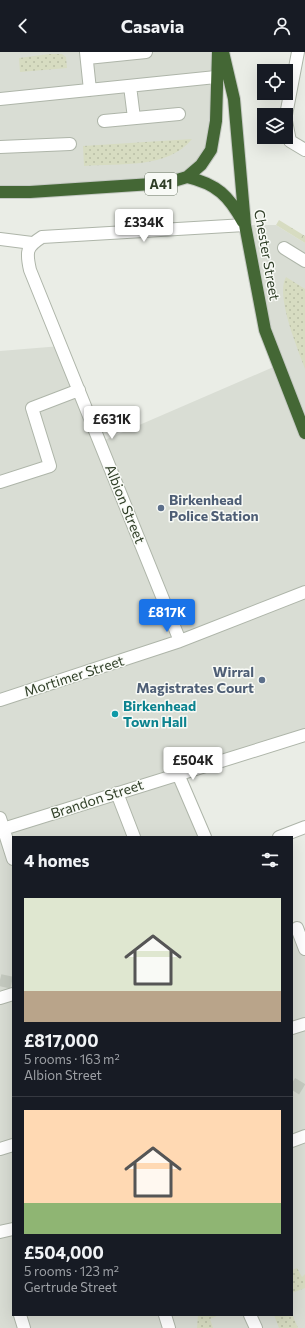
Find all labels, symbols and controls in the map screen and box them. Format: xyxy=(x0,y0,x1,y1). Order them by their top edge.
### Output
icon: back xyxy=(12,15,34,37)
text: Casavia xyxy=(121,15,184,37)
icon: person xyxy=(271,15,293,37)
map controls xyxy=(257,64,293,144)
button: locate xyxy=(257,64,293,100)
button: layers xyxy=(257,108,293,144)
road number: A41 xyxy=(145,173,177,195)
street label: Chester Street xyxy=(251,208,284,302)
pin: £334K xyxy=(116,209,172,243)
text: £334K xyxy=(124,214,164,230)
pin: £631K xyxy=(84,406,140,440)
text: £631K xyxy=(93,411,131,427)
street label: Albion Street xyxy=(102,462,149,546)
place label: Birkenhead Police Station xyxy=(169,491,259,524)
marker: Birkenhead Police Station xyxy=(156,503,166,513)
pin: £817K xyxy=(139,599,195,633)
text: £817K xyxy=(148,604,186,620)
street label: Mortimer Street xyxy=(22,651,126,700)
place label: Wirral Magistrates Court xyxy=(136,663,254,696)
marker: Wirral Magistrates Court xyxy=(257,675,267,685)
place label: Birkenhead Town Hall xyxy=(123,697,196,730)
marker: Birkenhead Town Hall xyxy=(110,709,120,719)
pin: £504K xyxy=(165,747,221,781)
text: £504K xyxy=(172,752,214,768)
street label: Brandon Street xyxy=(48,775,146,822)
icon: filters xyxy=(259,849,281,871)
text: 4 homes xyxy=(24,850,89,871)
icon: home xyxy=(117,924,189,996)
text: £817,000 xyxy=(24,1030,98,1051)
text: 5 rooms · 163 m² xyxy=(24,1051,120,1067)
text: Albion Street xyxy=(24,1067,102,1083)
icon: home xyxy=(117,1136,189,1208)
text: £504,000 xyxy=(24,1242,104,1263)
text: 5 rooms · 123 m² xyxy=(24,1263,119,1279)
text: Gertrude Street xyxy=(24,1279,117,1295)

